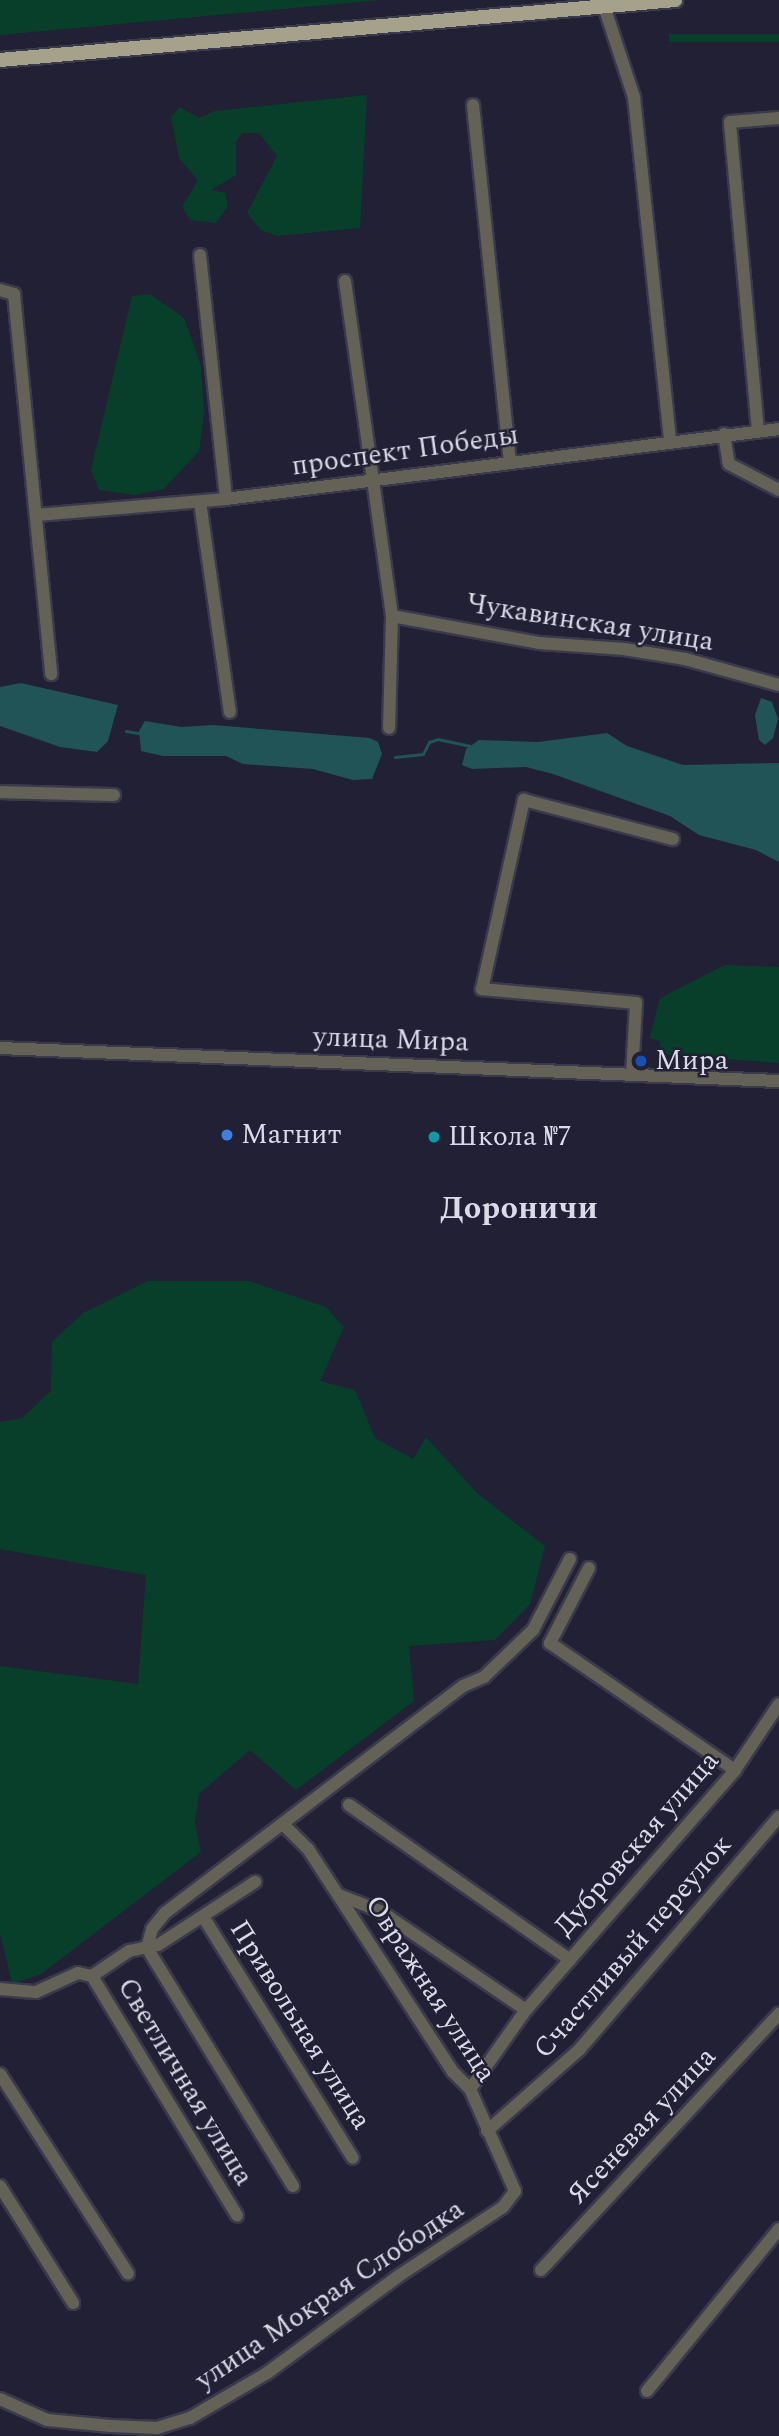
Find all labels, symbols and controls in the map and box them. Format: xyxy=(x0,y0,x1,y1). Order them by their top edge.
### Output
street label: проспект Победы xyxy=(289,418,521,484)
street label: Чукавинская улица xyxy=(464,587,716,659)
street label: улица Мира xyxy=(313,1020,469,1060)
place label: Мира xyxy=(655,1044,728,1078)
marker: Мира xyxy=(633,1053,649,1069)
place label: Магнит xyxy=(241,1118,341,1152)
place label: Школа №7 xyxy=(448,1120,572,1154)
marker: Магнит xyxy=(219,1127,235,1143)
marker: Школа №7 xyxy=(426,1129,442,1145)
district label: Дороничи xyxy=(440,1190,598,1228)
street label: Дубровская улица xyxy=(548,1745,726,1943)
street label: Счастливый переулок xyxy=(527,1828,739,2066)
street label: Овражная улица xyxy=(357,1889,503,2089)
street label: Привольная улица xyxy=(222,1914,378,2136)
street label: Светличная улица xyxy=(110,1972,260,2192)
street label: Ясеневая улица xyxy=(561,2040,723,2212)
street label: улица Мокрая Слободка xyxy=(189,2193,471,2397)

